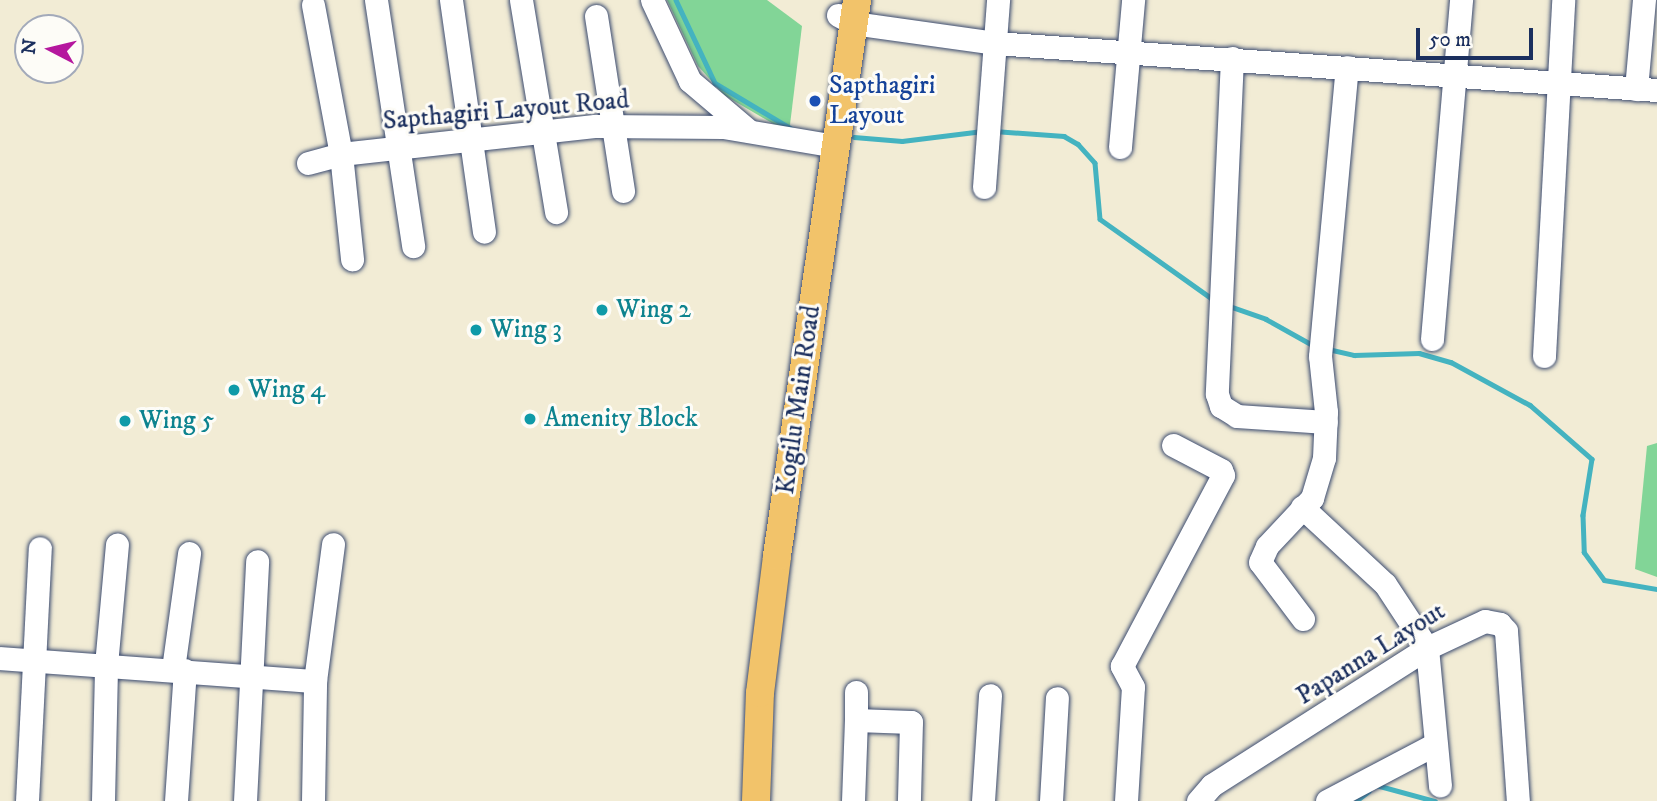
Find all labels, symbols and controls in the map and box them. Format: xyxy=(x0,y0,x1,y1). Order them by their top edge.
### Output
north arrow xyxy=(14,14,84,84)
scale bar xyxy=(1419,14,1536,58)
text: 50 m xyxy=(1429,27,1471,53)
text: N xyxy=(17,37,42,56)
place label: Sapthagiri Layout xyxy=(829,70,935,132)
street label: Sapthagiri Layout Road xyxy=(382,85,630,137)
marker: Sapthagiri Layout xyxy=(807,93,823,109)
place label: Wing 2 xyxy=(616,294,691,326)
marker: Wing 2 xyxy=(594,302,610,318)
street label: Kogilu Main Road xyxy=(770,304,828,496)
place label: Wing 3 xyxy=(490,314,562,346)
marker: Wing 3 xyxy=(468,322,484,338)
place label: Wing 4 xyxy=(248,374,325,406)
marker: Wing 4 xyxy=(226,382,242,398)
place label: Amenity Block xyxy=(544,403,698,435)
place label: Wing 5 xyxy=(139,405,214,437)
marker: Amenity Block xyxy=(522,411,538,427)
marker: Wing 5 xyxy=(117,413,133,429)
street label: Papanna Layout xyxy=(1291,596,1451,712)

